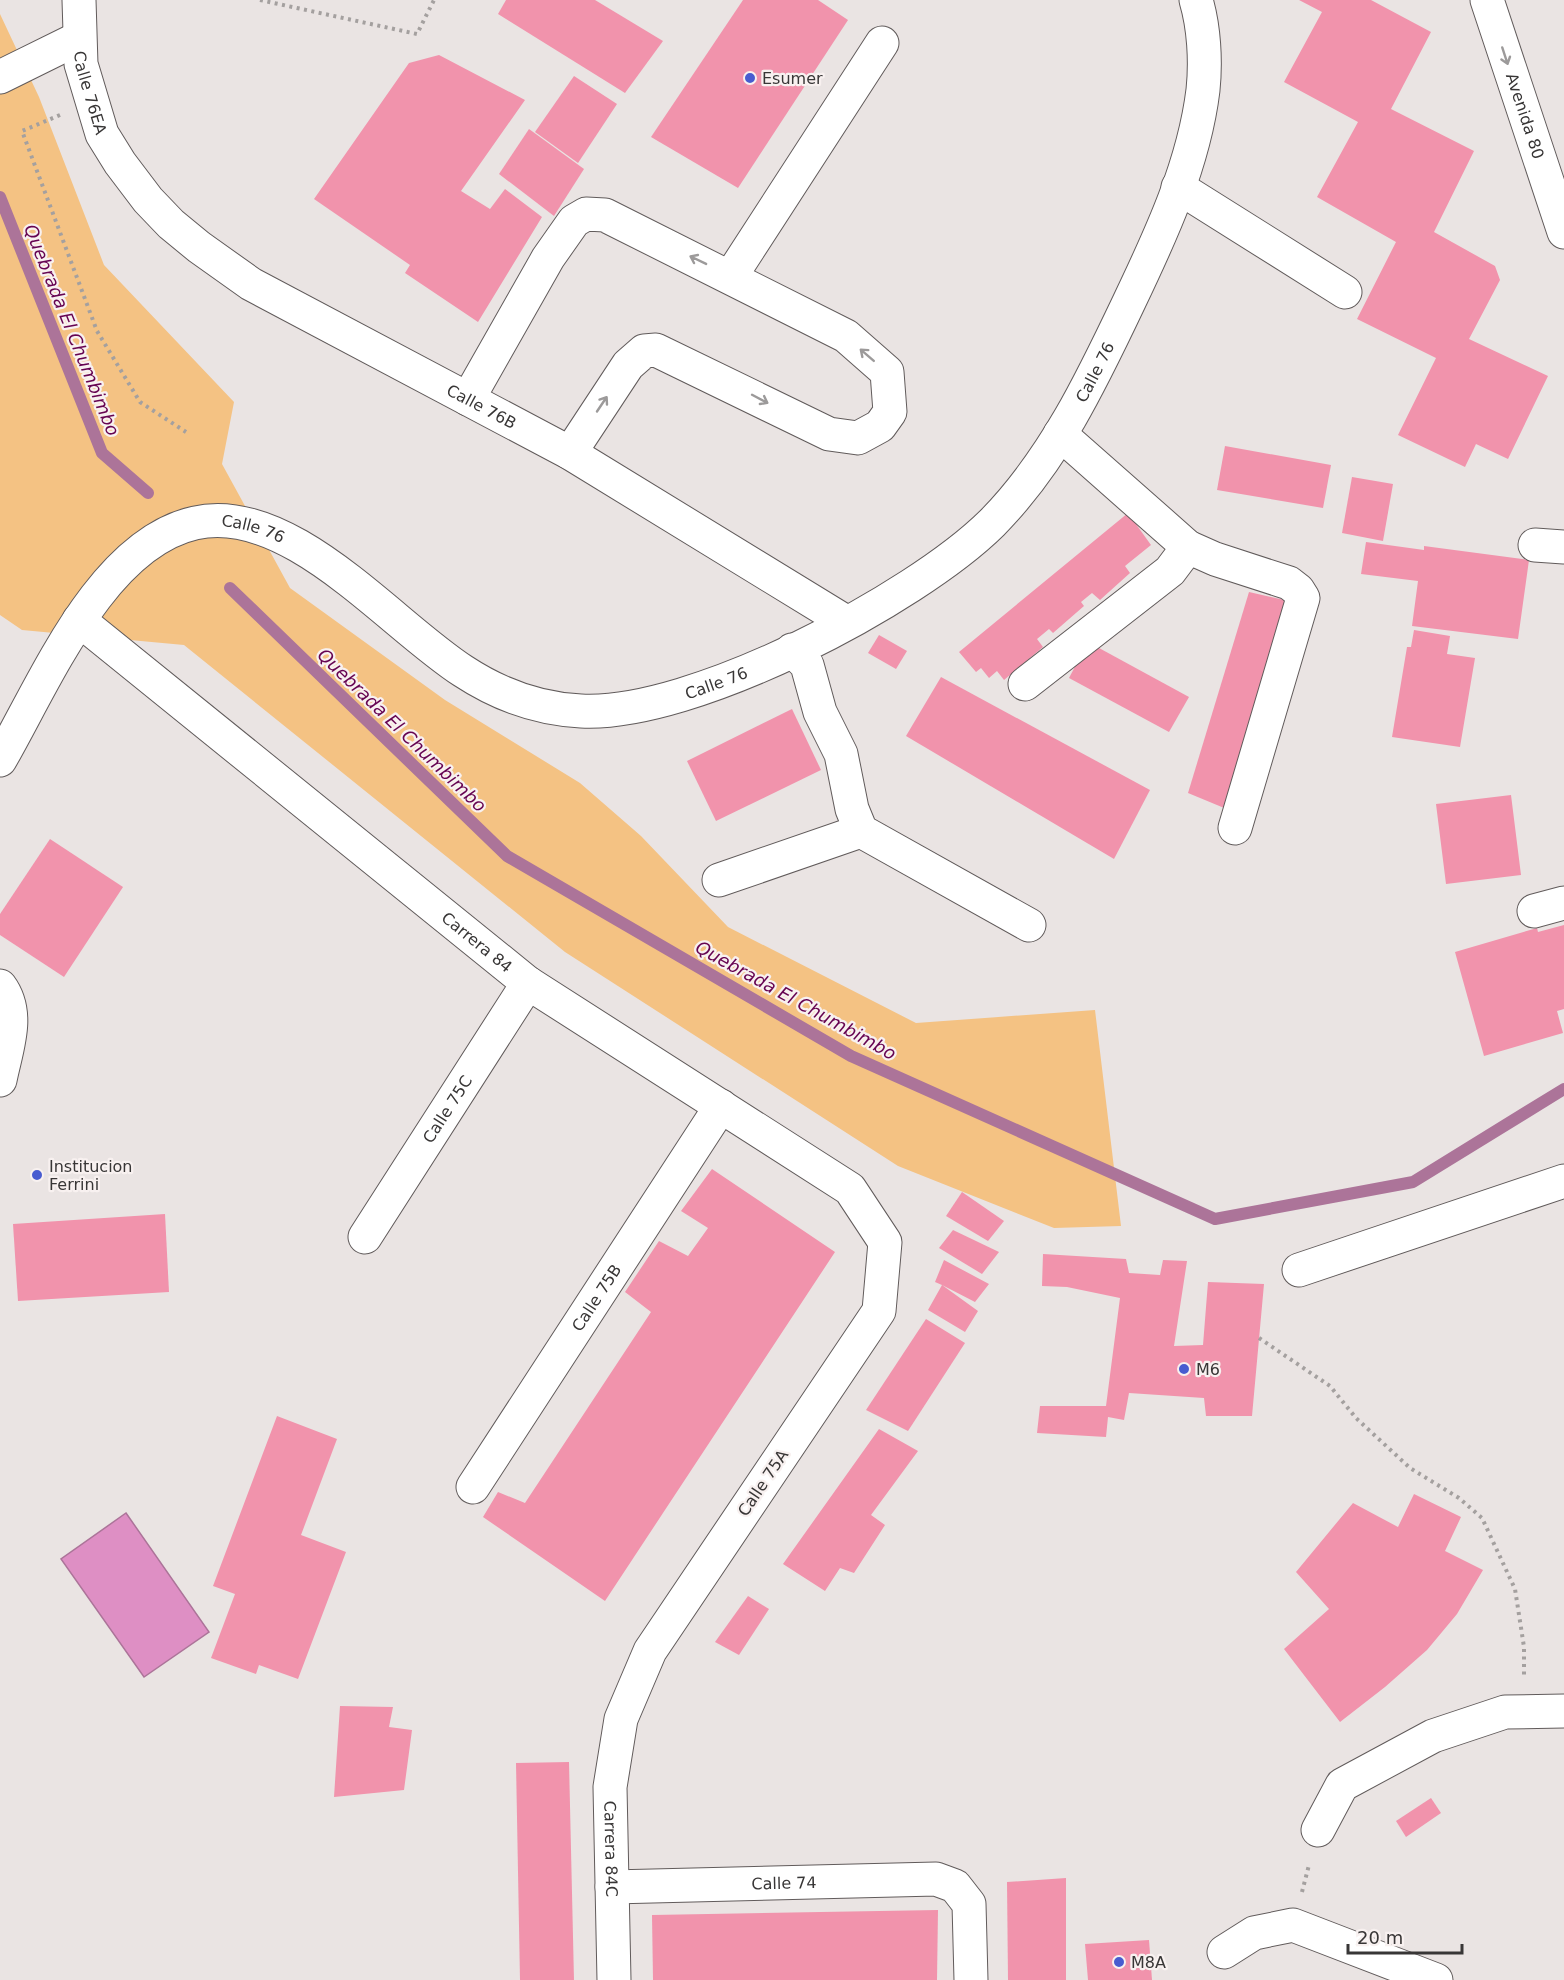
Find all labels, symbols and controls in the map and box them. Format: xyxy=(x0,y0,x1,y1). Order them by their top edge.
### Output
one-way arrow xyxy=(1500,46,1511,65)
street label: Calle 76EA xyxy=(71,51,111,137)
place label: Esumer xyxy=(762,69,823,88)
street label: Avenida 80 xyxy=(1502,70,1549,161)
marker: Esumer xyxy=(743,71,757,85)
water label: Quebrada El Chumbimbo xyxy=(20,221,124,439)
one-way arrow xyxy=(689,254,707,266)
street label: Calle 76 xyxy=(1071,339,1118,405)
one-way arrow xyxy=(859,348,875,361)
street label: Calle 76B xyxy=(444,380,520,432)
one-way arrow xyxy=(750,394,768,405)
one-way arrow xyxy=(596,397,608,413)
street label: Calle 76 xyxy=(221,511,288,547)
water label: Quebrada El Chumbimbo xyxy=(313,644,491,816)
street label: Calle 76 xyxy=(682,663,750,703)
street label: Carrera 84 xyxy=(438,908,516,976)
water label: Quebrada El Chumbimbo xyxy=(692,936,900,1064)
street label: Calle 75C xyxy=(418,1072,476,1146)
place label: Institucion Ferrini xyxy=(49,1157,133,1194)
marker: Institucion Ferrini xyxy=(30,1168,44,1182)
street label: Calle 75B xyxy=(568,1260,625,1335)
place label: M6 xyxy=(1196,1360,1220,1379)
marker: M6 xyxy=(1177,1362,1191,1376)
street label: Calle 75A xyxy=(734,1446,792,1520)
street label: Carrera 84C xyxy=(601,1800,622,1897)
street label: Calle 74 xyxy=(751,1872,817,1893)
scale bar xyxy=(1348,1917,1462,1955)
text: 20 m xyxy=(1357,1927,1403,1948)
place label: M8A xyxy=(1131,1953,1166,1972)
marker: M8A xyxy=(1112,1955,1126,1969)

